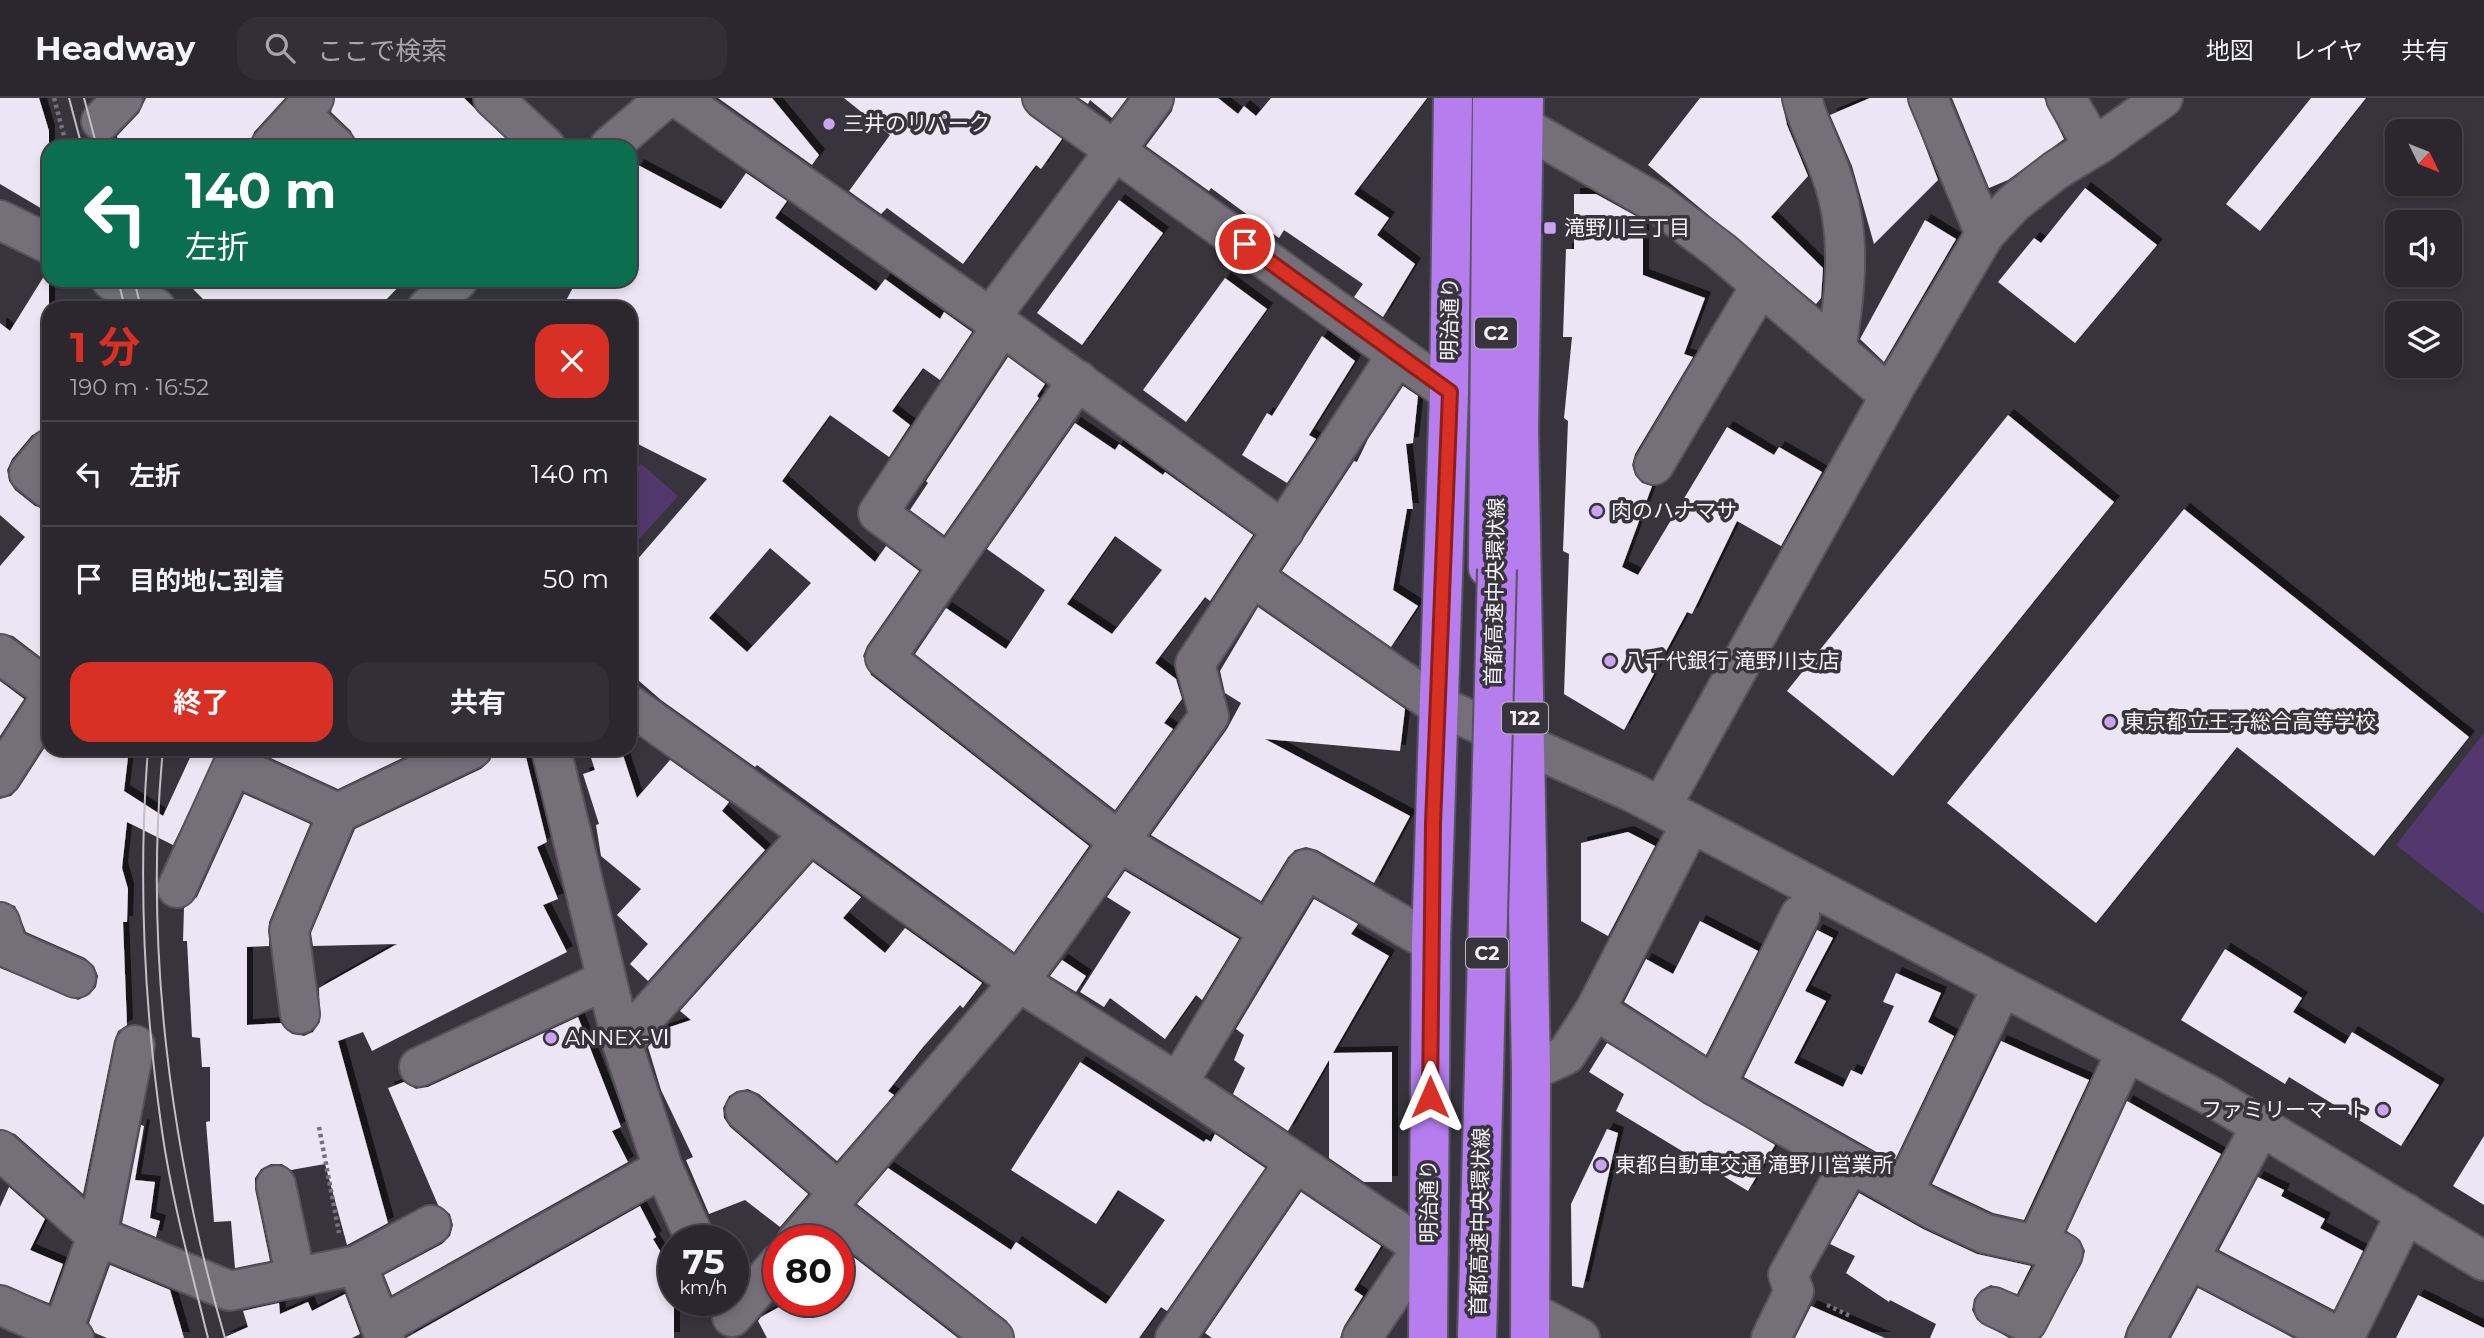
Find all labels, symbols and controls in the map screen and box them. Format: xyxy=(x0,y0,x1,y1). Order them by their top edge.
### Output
search box xyxy=(237,17,727,80)
text: Headway xyxy=(35,28,195,68)
icon: search xyxy=(261,29,299,67)
text: ここで検索 xyxy=(317,35,447,67)
text: 地図 xyxy=(2206,36,2254,65)
text: レイヤ xyxy=(2292,36,2363,65)
text: 共有 xyxy=(2401,36,2449,65)
place label: 三井のリパーク xyxy=(843,111,990,136)
marker: 三井のリパーク xyxy=(821,116,837,132)
north arrow xyxy=(2385,119,2462,196)
map controls xyxy=(2385,119,2462,378)
text: 140 m xyxy=(185,161,337,220)
icon: left xyxy=(70,168,161,259)
button: sound xyxy=(2385,210,2462,287)
pin xyxy=(1215,214,1275,274)
place label: 滝野川三丁目 xyxy=(1564,215,1690,240)
marker: 滝野川三丁目 xyxy=(1542,220,1558,236)
icon: arrive xyxy=(1226,225,1264,263)
text: 左折 xyxy=(185,227,249,266)
street label: 明治通り xyxy=(1436,277,1463,361)
button: layers xyxy=(2385,301,2462,378)
road number: C2 xyxy=(1475,317,1517,348)
text: 1 分 xyxy=(70,321,140,373)
button: close xyxy=(535,324,609,398)
text: 190 m · 16:52 xyxy=(70,373,209,401)
icon: left xyxy=(70,455,108,493)
text: 140 m xyxy=(531,458,609,490)
text: 左折 xyxy=(129,460,181,492)
street label: 首都高速中央環状線 xyxy=(1480,497,1509,687)
place label: 肉のハナマサ xyxy=(1611,498,1737,523)
marker: 肉のハナマサ xyxy=(1589,503,1605,519)
icon: arrive xyxy=(70,560,108,598)
text: 50 m xyxy=(543,563,609,595)
text: 目的地に到着 xyxy=(129,565,285,597)
place label: 八千代銀行 滝野川支店 xyxy=(1624,648,1840,673)
marker: 八千代銀行 滝野川支店 xyxy=(1602,653,1618,669)
button: 終了 xyxy=(70,662,333,742)
button: 共有 xyxy=(347,662,609,742)
road number: 122 xyxy=(1502,702,1548,734)
place label: 東京都立王子総合高等学校 xyxy=(2124,709,2376,734)
marker: 東京都立王子総合高等学校 xyxy=(2102,714,2118,730)
road number: C2 xyxy=(1466,938,1508,968)
place label: ANNEX-Ⅵ xyxy=(565,1025,671,1050)
marker: ANNEX-Ⅵ xyxy=(543,1030,559,1046)
position arrow xyxy=(1393,1060,1467,1134)
place label: ファミリーマート xyxy=(2201,1097,2369,1122)
marker: ファミリーマート xyxy=(2375,1102,2391,1118)
street label: 首都高速中央環状線 xyxy=(1465,1127,1494,1317)
place label: 東都自動車交通 滝野川営業所 xyxy=(1615,1152,1894,1177)
marker: 東都自動車交通 滝野川営業所 xyxy=(1593,1157,1609,1173)
street label: 明治通り xyxy=(1416,1159,1441,1243)
speed limit sign: 80 xyxy=(763,1225,854,1316)
text: 75 xyxy=(683,1240,724,1283)
text: km/h xyxy=(679,1277,728,1299)

